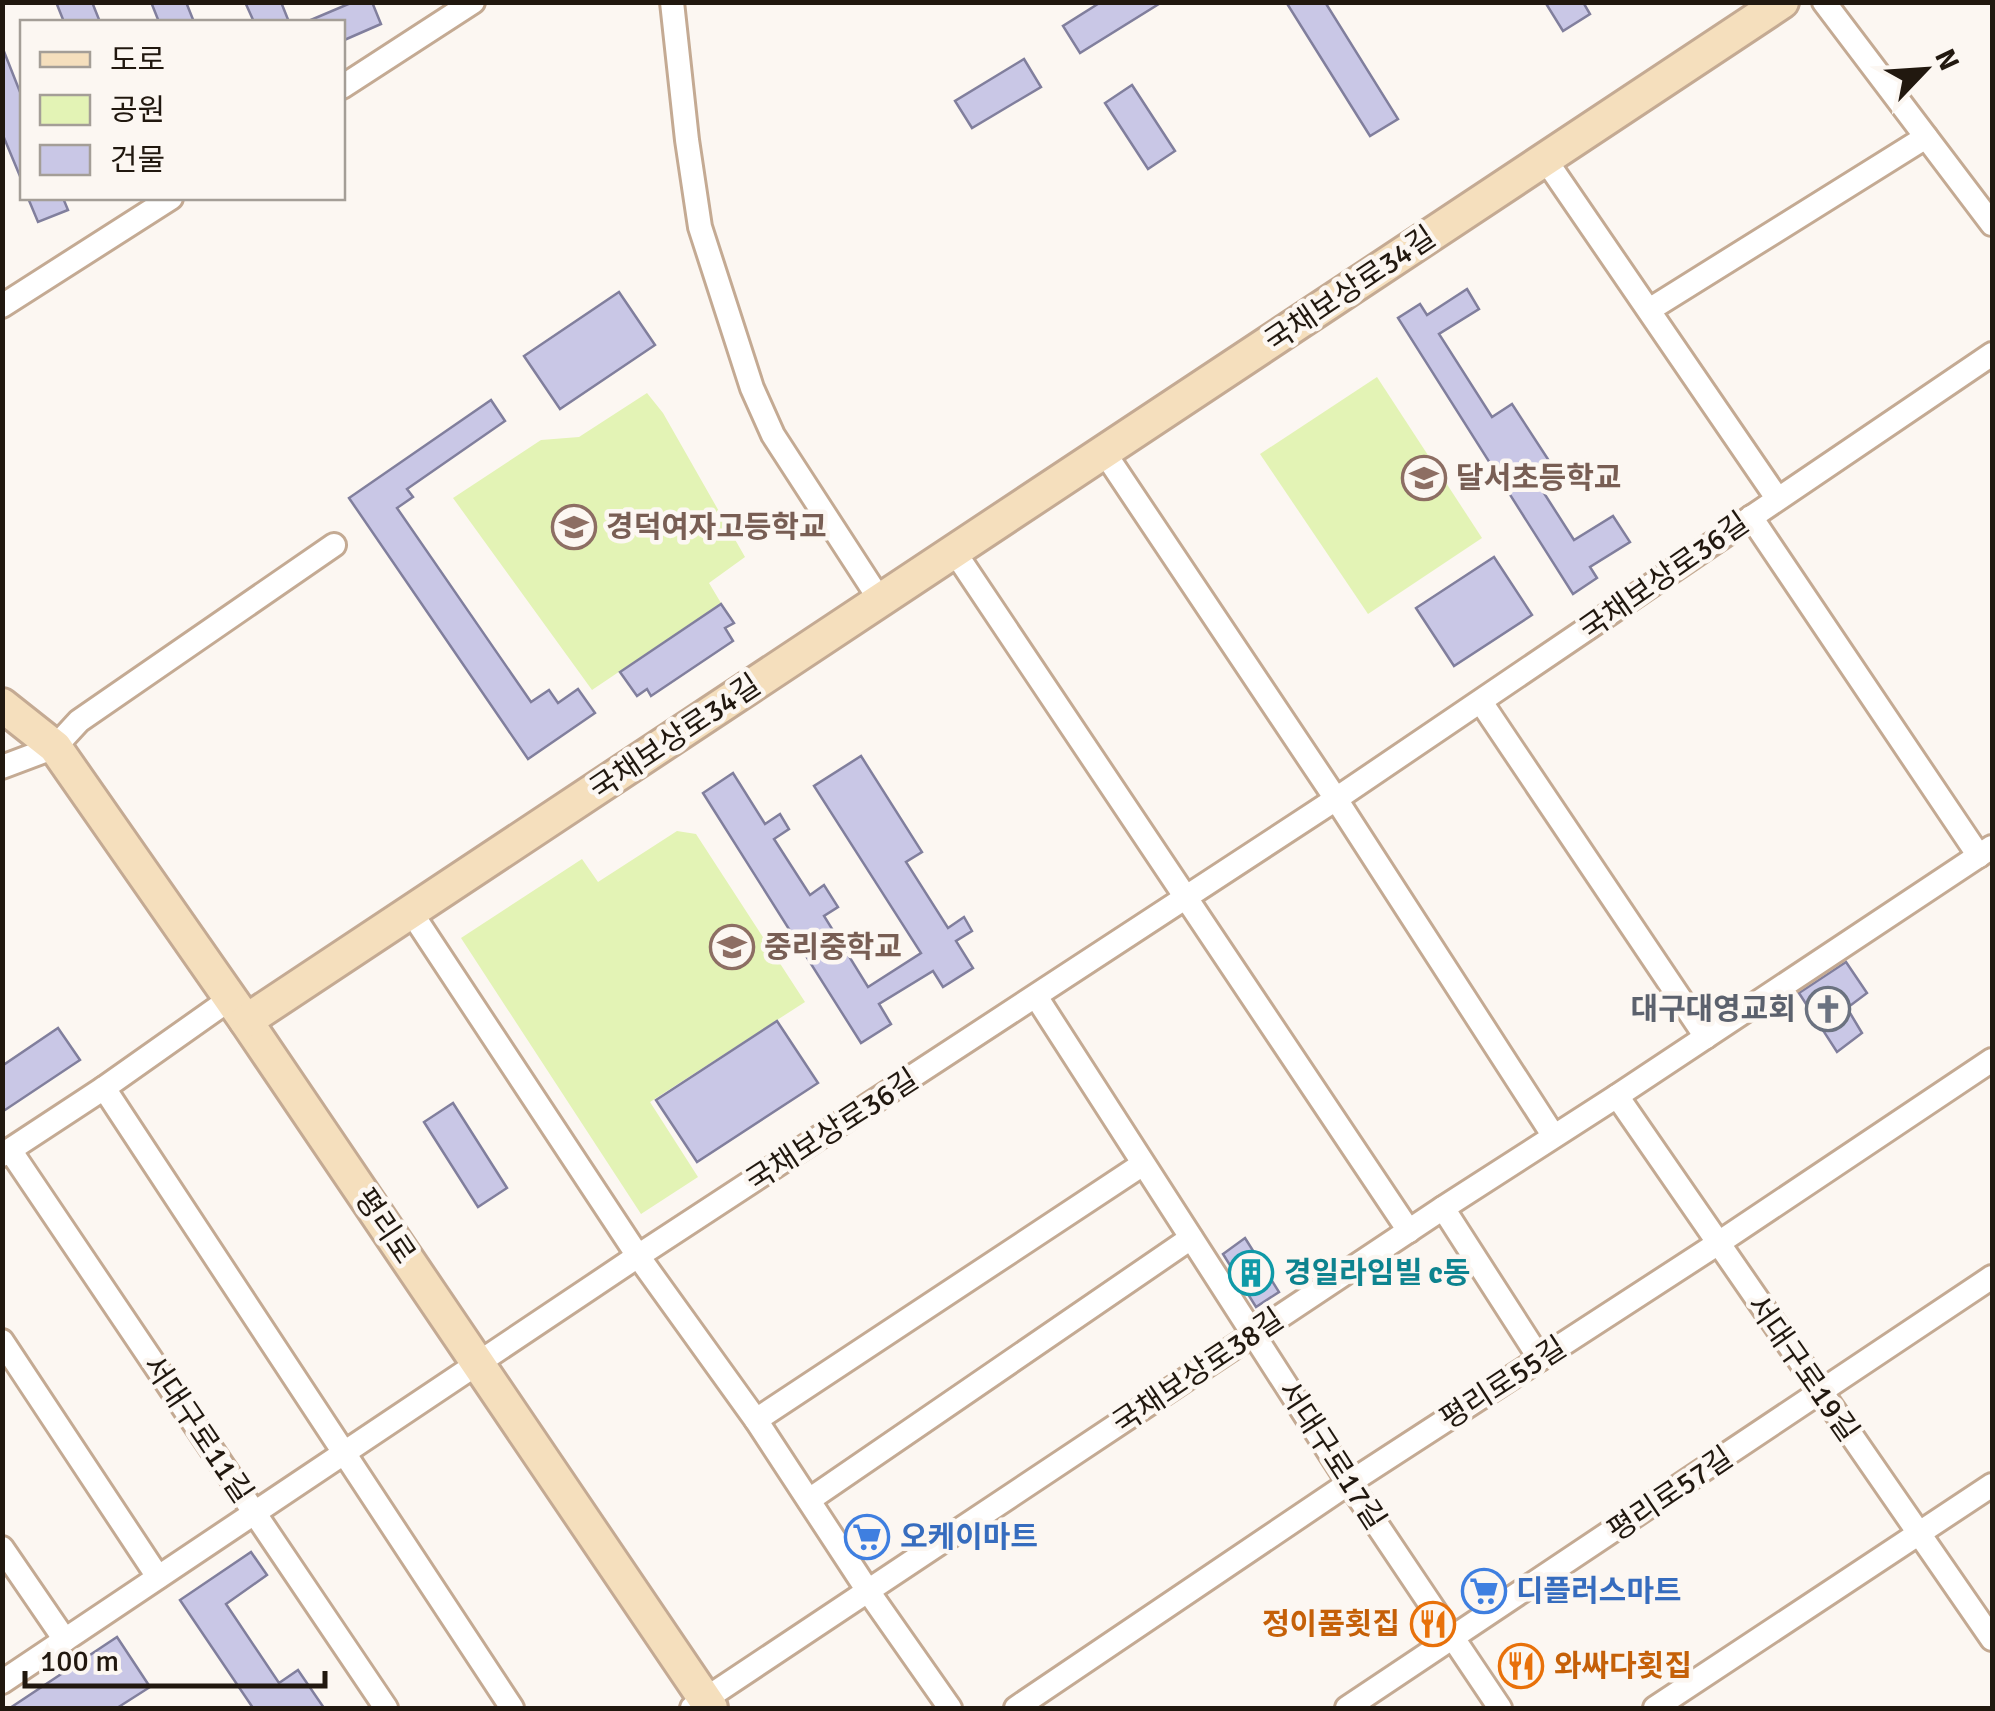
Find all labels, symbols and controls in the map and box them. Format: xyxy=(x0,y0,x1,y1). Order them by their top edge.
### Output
legend xyxy=(20,20,345,200)
north arrow xyxy=(1875,20,1975,120)
text: 도로 xyxy=(110,42,165,79)
text: N xyxy=(1927,44,1966,76)
text: 공원 xyxy=(110,92,165,129)
text: 건물 xyxy=(110,142,165,179)
street label: 국채보상로34길 xyxy=(1258,219,1443,360)
school or university icon: 달서초등학교 xyxy=(1401,455,1447,501)
place label: 달서초등학교 xyxy=(1456,460,1622,497)
school or university icon: 경덕여자고등학교 xyxy=(551,504,597,550)
street label: 국채보상로36길 xyxy=(1573,504,1756,648)
place label: 경덕여자고등학교 xyxy=(606,509,827,546)
street label: 국채보상로34길 xyxy=(583,667,768,808)
school or university icon: 중리중학교 xyxy=(709,924,755,970)
place label: 중리중학교 xyxy=(764,929,902,966)
church icon: 대구대영교회 xyxy=(1805,986,1851,1032)
place label: 대구대영교회 xyxy=(1630,991,1796,1028)
street label: 국채보상로36길 xyxy=(739,1061,925,1200)
street label: 평리로 xyxy=(346,1182,423,1271)
building icon: 경일라임빌 c동 xyxy=(1228,1250,1274,1296)
place label: 경일라임빌 c동 xyxy=(1284,1255,1470,1292)
street label: 서대구로19길 xyxy=(1739,1288,1867,1449)
street label: 국채보상로38길 xyxy=(1106,1301,1291,1442)
street label: 평리로55길 xyxy=(1433,1329,1573,1438)
street label: 서대구로11길 xyxy=(135,1348,261,1510)
street label: 서대구로17길 xyxy=(1270,1374,1394,1537)
street label: 평리로57길 xyxy=(1601,1439,1740,1550)
supermarket icon: 오케이마트 xyxy=(844,1514,890,1560)
place label: 오케이마트 xyxy=(900,1519,1038,1556)
supermarket icon: 디플러스마트 xyxy=(1461,1568,1507,1614)
place label: 디플러스마트 xyxy=(1516,1573,1682,1610)
restaurant icon: 정이품횟집 xyxy=(1410,1601,1456,1647)
place label: 정이품횟집 xyxy=(1262,1606,1400,1643)
scale bar xyxy=(25,1626,325,1688)
text: 100 m xyxy=(40,1643,119,1680)
restaurant icon: 와싸다횟집 xyxy=(1498,1643,1544,1689)
place label: 와싸다횟집 xyxy=(1554,1648,1692,1685)

